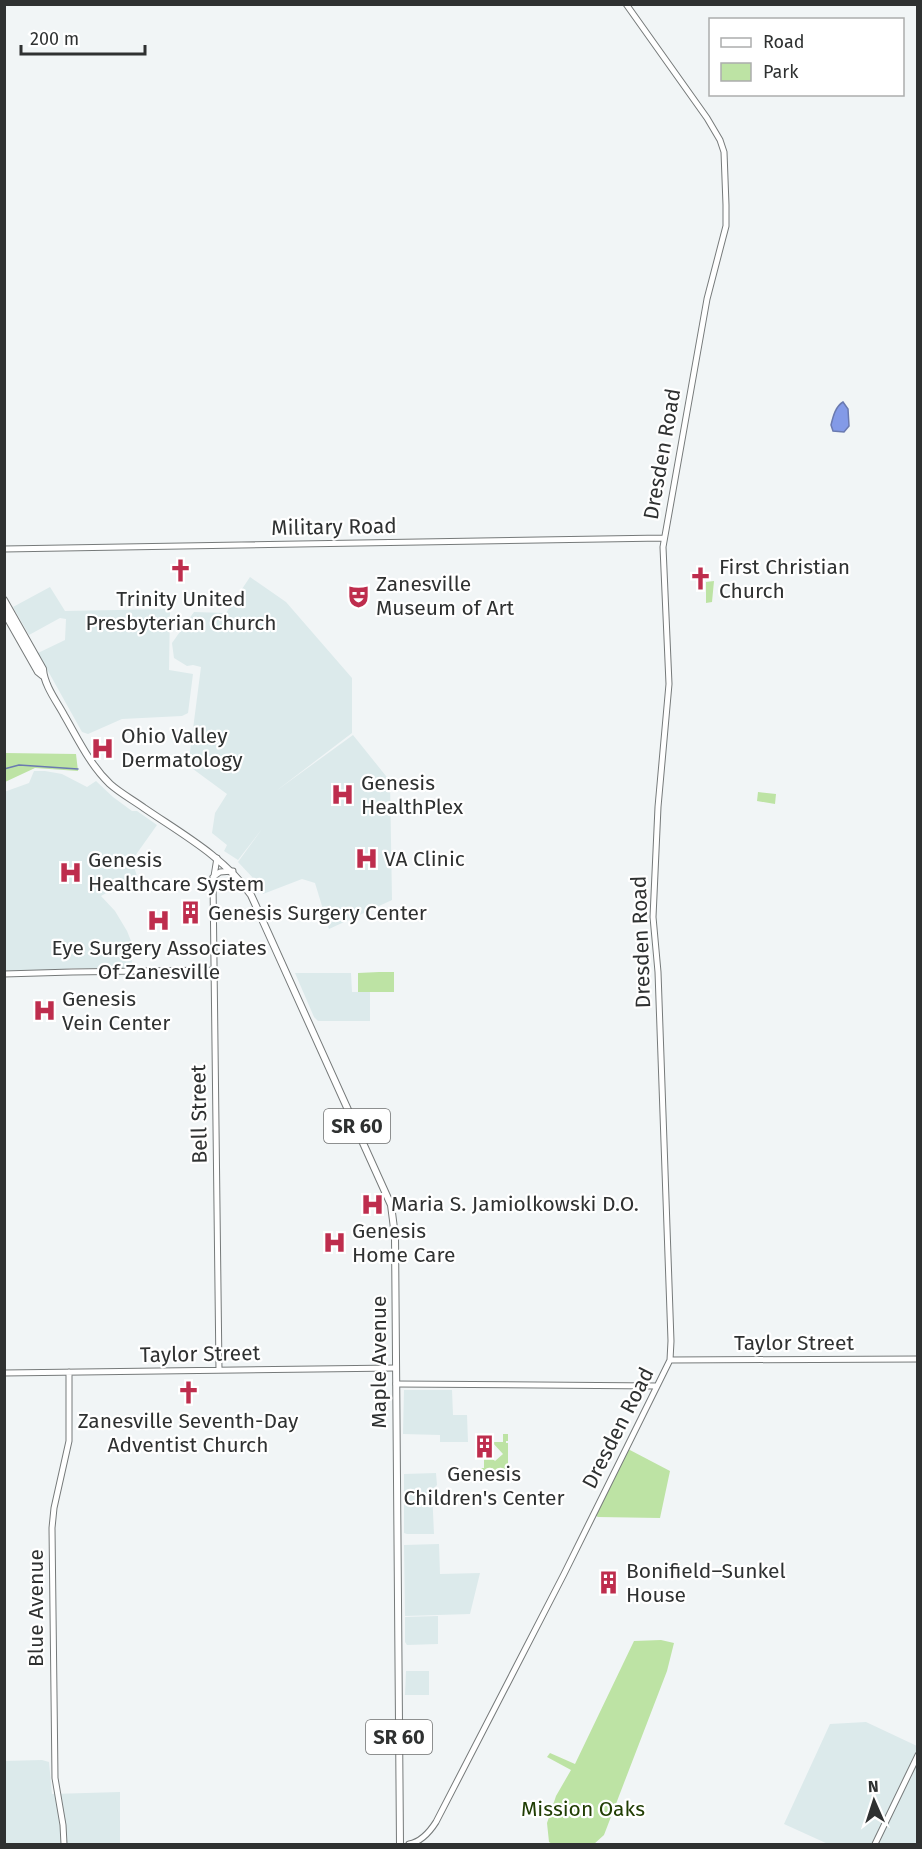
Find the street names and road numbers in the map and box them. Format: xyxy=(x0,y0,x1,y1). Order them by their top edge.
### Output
street label: Dresden Road xyxy=(638,386,686,522)
street label: Military Road xyxy=(271,513,397,541)
street label: Dresden Road xyxy=(626,875,656,1009)
street label: Bell Street xyxy=(185,1064,213,1164)
road number: SR 60 xyxy=(324,1109,390,1143)
street label: Maple Avenue xyxy=(366,1296,392,1429)
street label: Taylor Street xyxy=(734,1330,855,1356)
street label: Taylor Street xyxy=(140,1340,261,1368)
street label: Dresden Road xyxy=(576,1363,660,1493)
street label: Blue Avenue xyxy=(23,1549,49,1667)
road number: SR 60 xyxy=(366,1720,432,1754)

